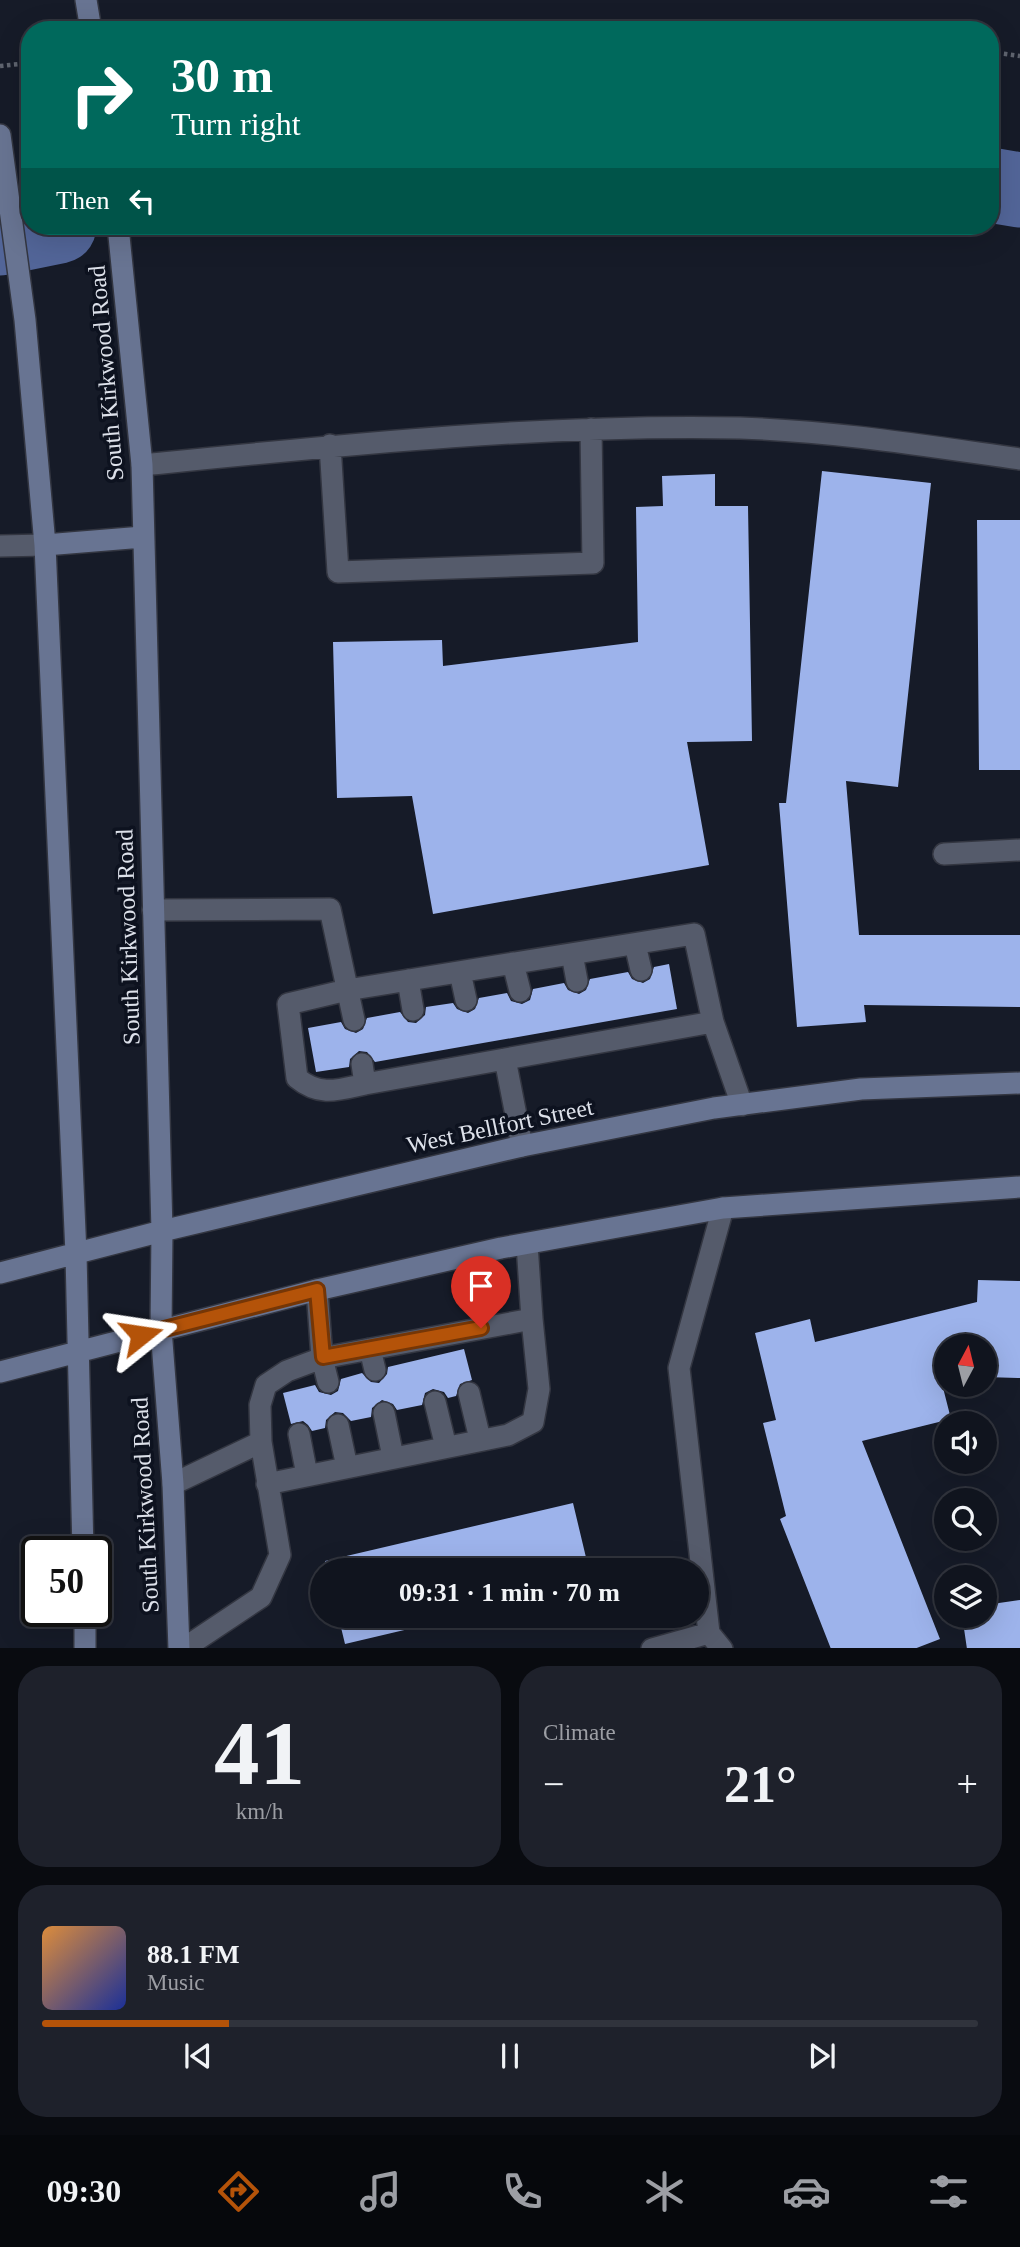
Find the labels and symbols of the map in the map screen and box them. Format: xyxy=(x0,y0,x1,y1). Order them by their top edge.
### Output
street label: South Kirkwood Road xyxy=(84,264,128,482)
street label: South Kirkwood Road xyxy=(111,829,145,1045)
street label: West Bellfort Street xyxy=(404,1093,596,1158)
pin xyxy=(451,1256,511,1328)
position arrow xyxy=(104,1298,178,1372)
north arrow xyxy=(934,1334,998,1396)
street label: South Kirkwood Road xyxy=(126,1396,164,1614)
speed limit sign: 50 xyxy=(21,1536,112,1627)

